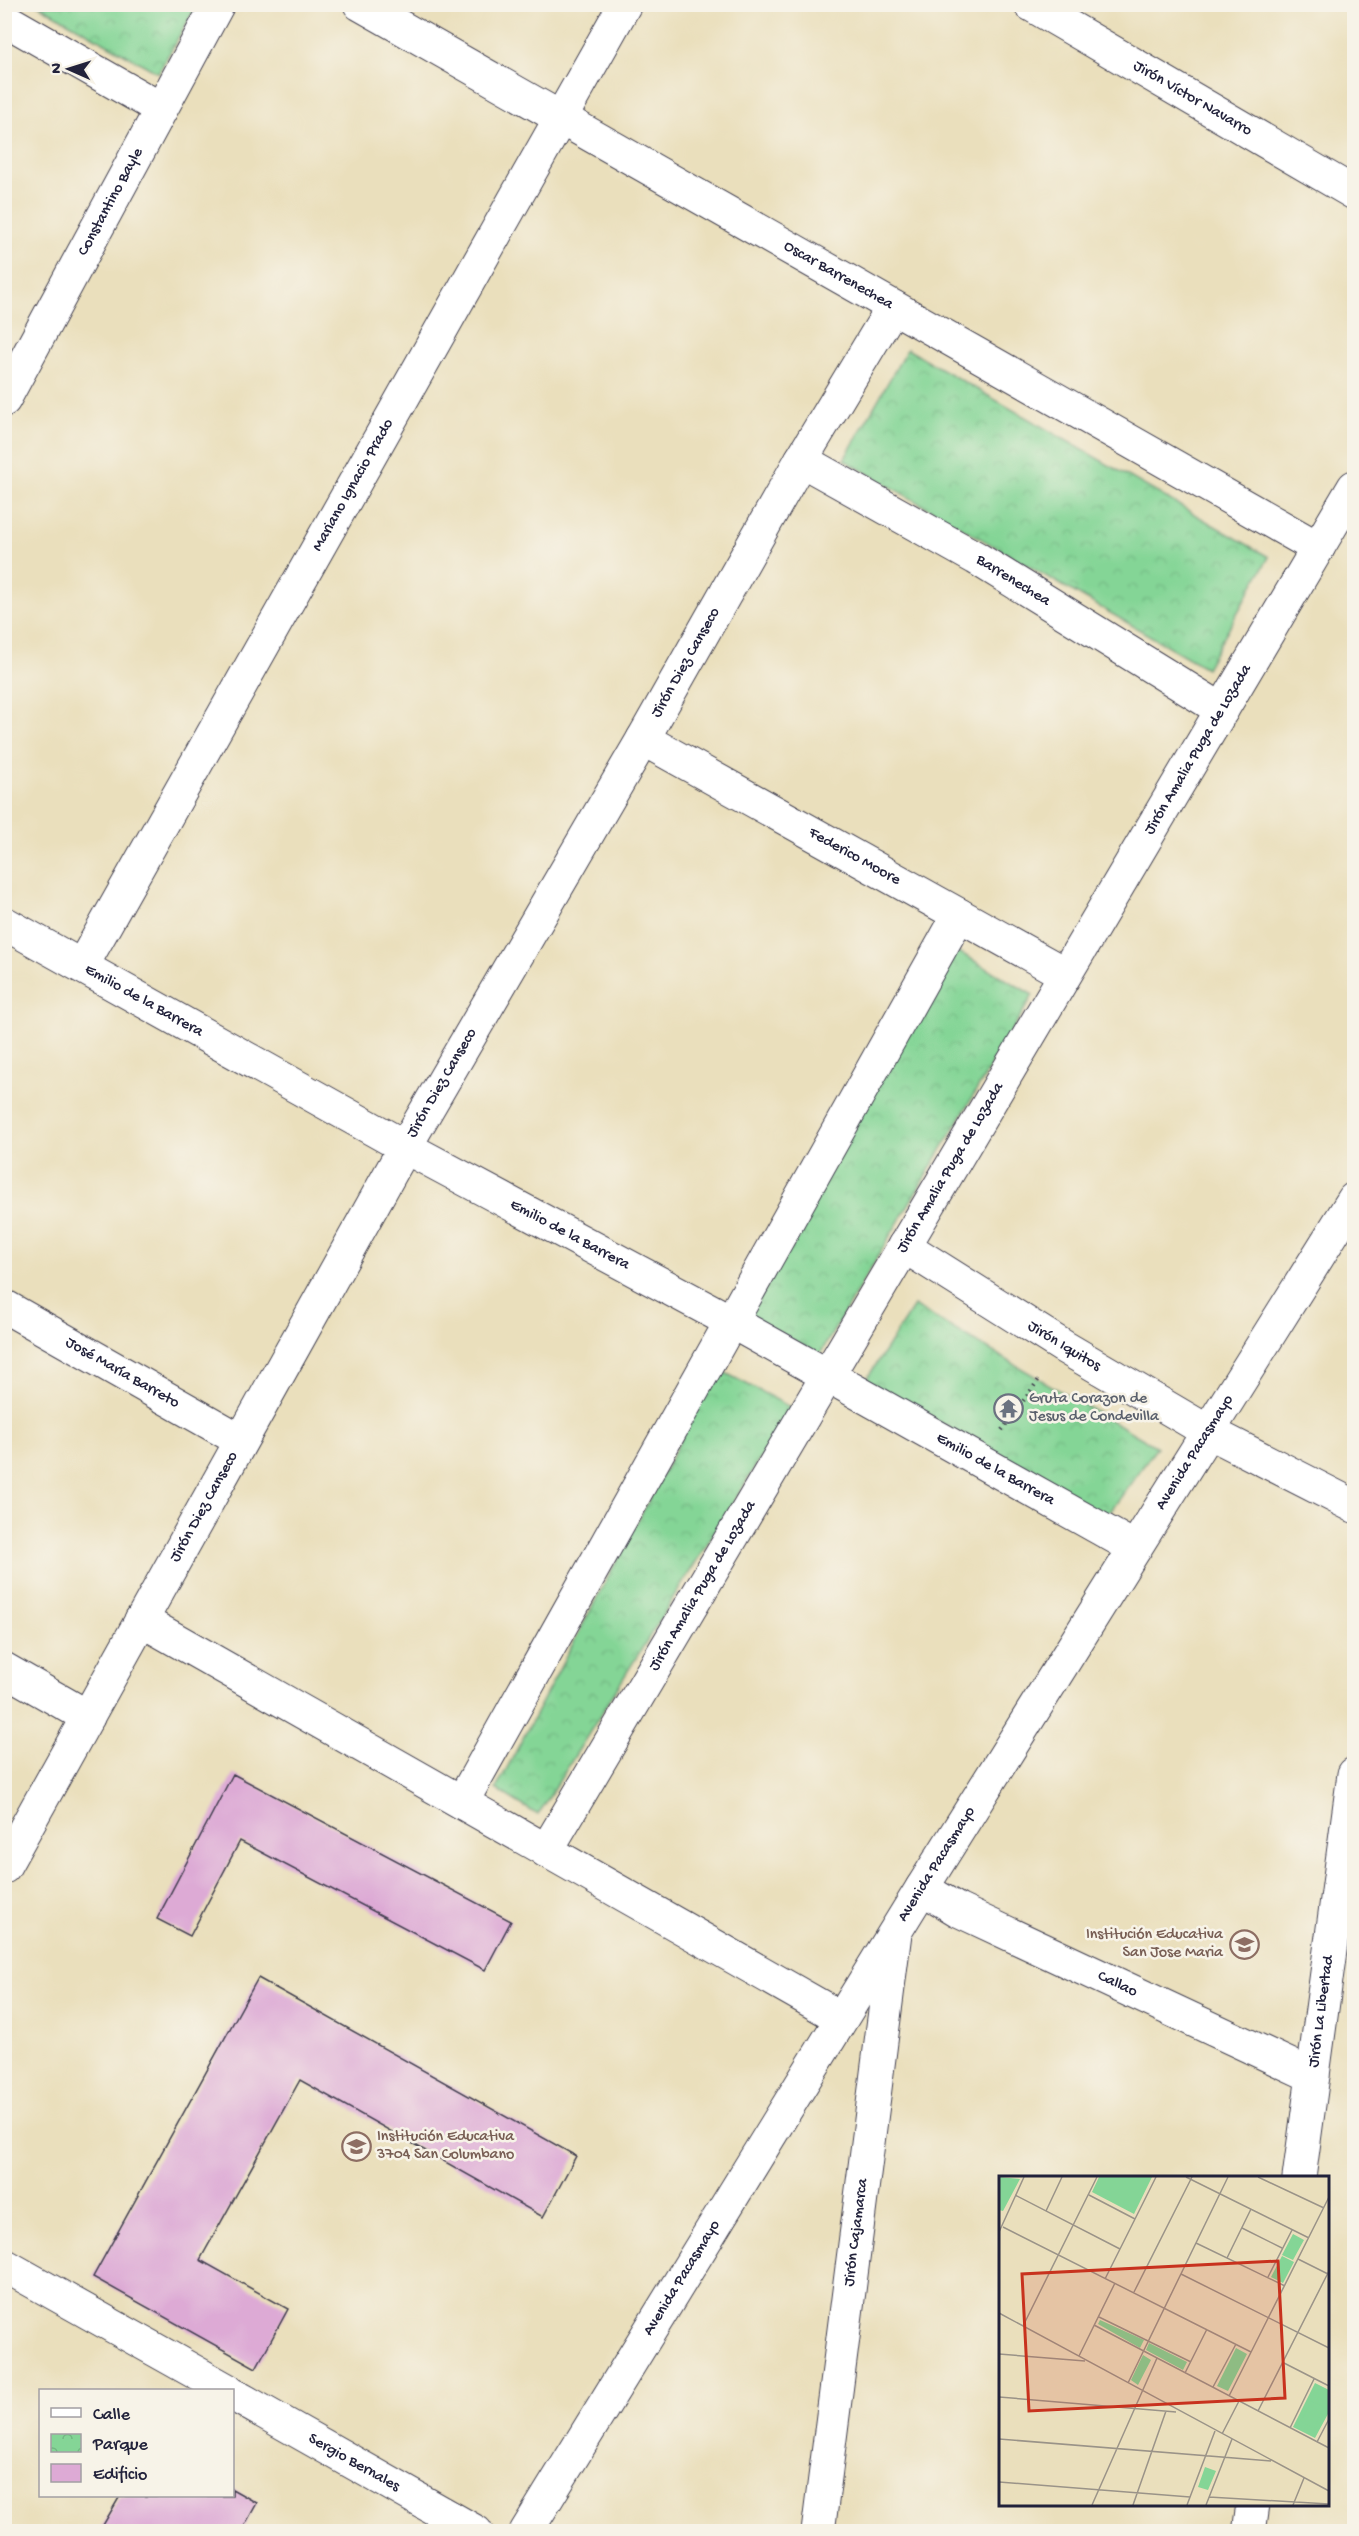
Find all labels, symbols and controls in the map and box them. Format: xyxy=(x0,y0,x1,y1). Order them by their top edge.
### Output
north arrow xyxy=(39,39,99,99)
street label: Jirón Víctor Navarro xyxy=(1130,57,1255,141)
text: N xyxy=(48,62,67,74)
street label: Constantino Bayle xyxy=(74,144,148,259)
street label: Oscar Barrenechea xyxy=(780,237,897,315)
street label: Mariano Ignacio Prado xyxy=(308,416,398,555)
street label: Barrenechea xyxy=(971,550,1055,612)
street label: Jirón Diez Canseco xyxy=(647,604,725,721)
street label: Jirón Amalia Puga de Lozada xyxy=(1141,660,1257,838)
street label: Federico Moore xyxy=(804,823,904,890)
street label: Emilio de la Barrera xyxy=(81,960,207,1042)
street label: Jirón Diez Canseco xyxy=(403,1025,482,1141)
street label: Jirón Amalia Puga de Lozada xyxy=(893,1078,1009,1256)
street label: Emilio de la Barrera xyxy=(507,1195,634,1275)
street label: Jirón Iquitos xyxy=(1024,1317,1105,1377)
street label: José María Barreto xyxy=(62,1333,183,1413)
place label: Gruta Corazon de Jesus de Condevilla xyxy=(1029,1390,1160,1427)
street label: Avenida Pacasmayo xyxy=(1152,1391,1238,1514)
temple icon: Gruta Corazon de Jesus de Condevilla xyxy=(992,1392,1024,1424)
street label: Emilio de la Barrera xyxy=(933,1429,1059,1511)
street label: Jirón Diez Canseco xyxy=(166,1449,243,1566)
street label: Jirón Amalia Puga de Lozada xyxy=(645,1496,761,1675)
street label: Avenida Pacasmayo xyxy=(894,1803,980,1925)
place label: Institución Educativa San Jose Maria xyxy=(1086,1926,1224,1963)
school or university icon: Institución Educativa San Jose Maria xyxy=(1228,1928,1260,1960)
street label: Jirón La Libertad xyxy=(1305,1953,1339,2069)
street label: Callao xyxy=(1094,1967,1140,2002)
place label: Institución Educativa 3704 San Columbano xyxy=(376,2128,515,2165)
school or university icon: Institución Educativa 3704 San Columbano xyxy=(340,2130,372,2162)
street label: Jirón Cajamarca xyxy=(840,2176,873,2288)
inset map xyxy=(999,2176,1329,2506)
street label: Avenida Pacasmayo xyxy=(639,2217,725,2339)
legend xyxy=(39,2389,234,2497)
text: Calle xyxy=(93,2405,131,2426)
street label: Sergio Bernales xyxy=(305,2429,404,2497)
text: Parque xyxy=(92,2435,149,2456)
text: Edificio xyxy=(93,2465,147,2486)

